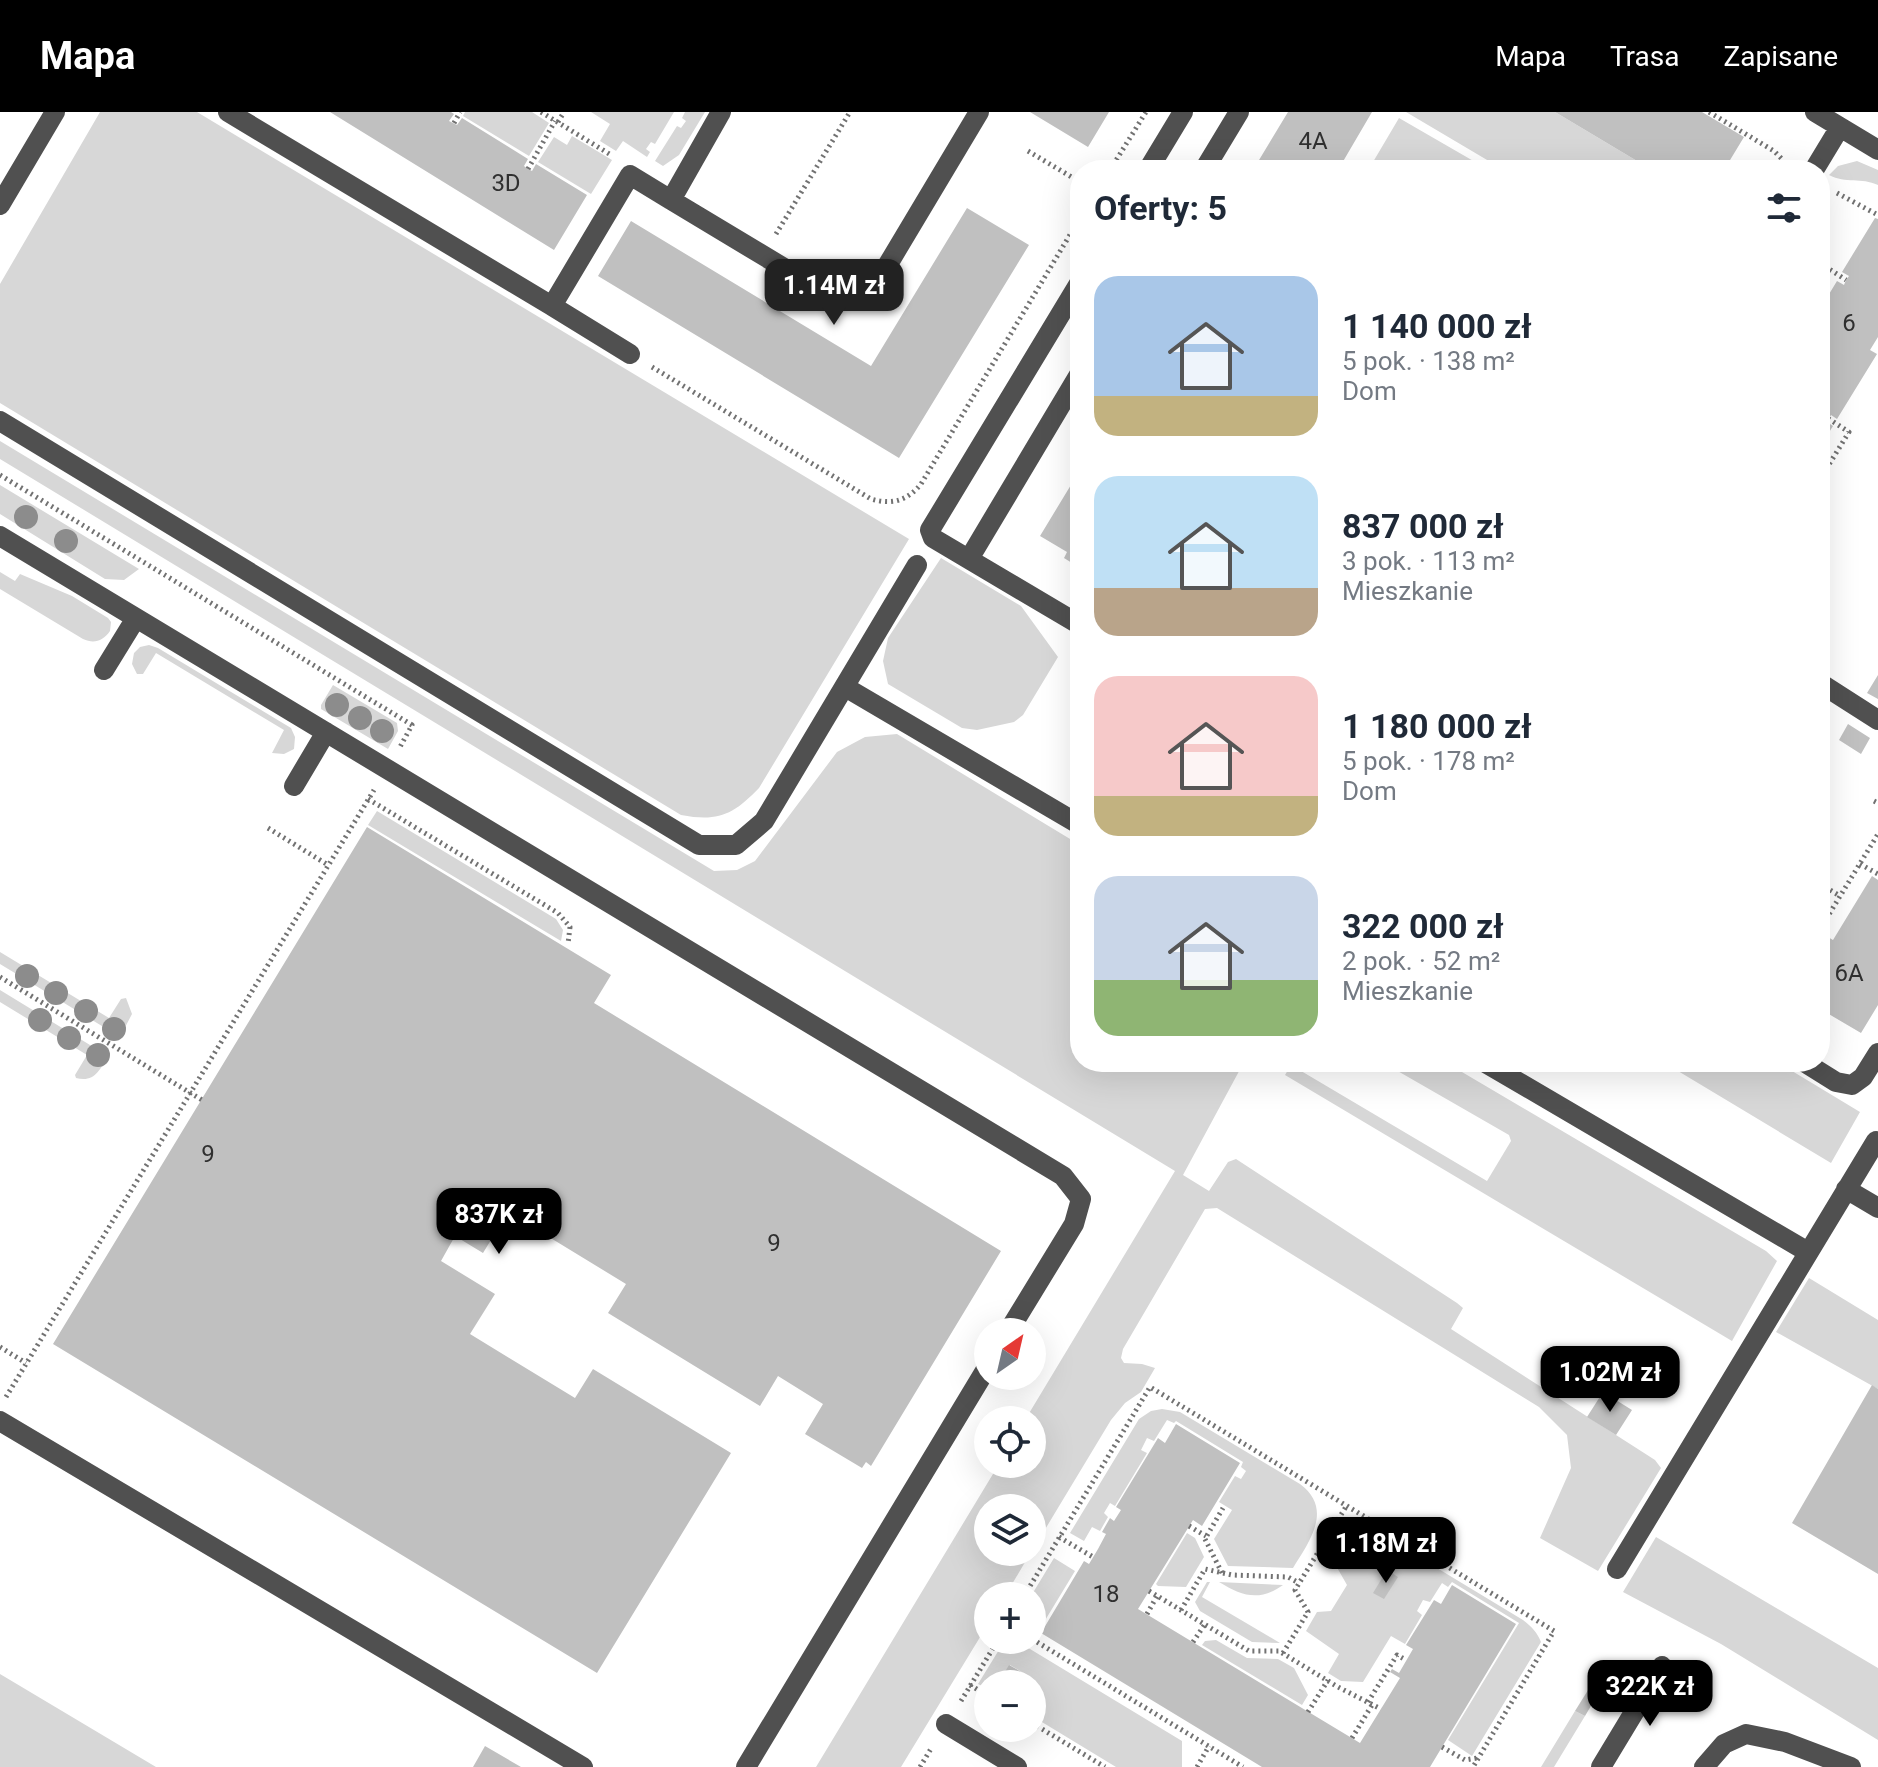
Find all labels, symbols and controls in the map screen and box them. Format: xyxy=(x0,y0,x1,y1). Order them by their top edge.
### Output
text: Mapa xyxy=(40,34,135,78)
text: Mapa xyxy=(1495,40,1566,73)
text: Trasa xyxy=(1610,40,1679,73)
text: Zapisane xyxy=(1723,40,1838,73)
house number: 4A xyxy=(1298,127,1328,155)
house number: 3D xyxy=(491,169,521,197)
icon: filters xyxy=(1762,186,1806,230)
text: Oferty: 5 xyxy=(1094,188,1227,228)
pin: 1.14M zł xyxy=(751,259,917,327)
text: 1.14M zł xyxy=(783,270,885,300)
text: 1 140 000 zł xyxy=(1342,306,1532,346)
icon: home xyxy=(1158,308,1254,404)
house number: 6 xyxy=(1842,309,1856,337)
text: 5 pok. · 138 m² xyxy=(1342,346,1515,376)
text: Dom xyxy=(1342,376,1397,406)
text: 837 000 zł xyxy=(1342,506,1504,546)
icon: home xyxy=(1158,508,1254,604)
text: 3 pok. · 113 m² xyxy=(1342,546,1515,576)
text: Mieszkanie xyxy=(1342,576,1473,606)
text: 1 180 000 zł xyxy=(1342,706,1532,746)
icon: home xyxy=(1158,708,1254,804)
text: 5 pok. · 178 m² xyxy=(1342,746,1515,776)
text: Dom xyxy=(1342,776,1397,806)
text: 322 000 zł xyxy=(1342,906,1504,946)
icon: home xyxy=(1158,908,1254,1004)
text: 2 pok. · 52 m² xyxy=(1342,946,1500,976)
house number: 6A xyxy=(1834,959,1864,987)
text: Mieszkanie xyxy=(1342,976,1473,1006)
house number: 9 xyxy=(201,1140,215,1168)
pin: 837K zł xyxy=(425,1188,573,1256)
text: 837K zł xyxy=(455,1199,543,1229)
house number: 9 xyxy=(767,1229,781,1257)
north arrow xyxy=(974,1318,1046,1390)
map controls xyxy=(974,1318,1046,1742)
pin: 1.02M zł xyxy=(1527,1346,1693,1414)
text: 1.02M zł xyxy=(1559,1357,1661,1387)
button: locate xyxy=(974,1406,1046,1478)
button: layers xyxy=(974,1494,1046,1566)
pin: 1.18M zł xyxy=(1303,1517,1469,1585)
text: 1.18M zł xyxy=(1335,1528,1437,1558)
house number: 18 xyxy=(1093,1580,1119,1608)
button: + xyxy=(974,1582,1046,1654)
pin: 322K zł xyxy=(1576,1660,1724,1728)
button: − xyxy=(974,1670,1046,1742)
text: 322K zł xyxy=(1606,1671,1694,1701)

